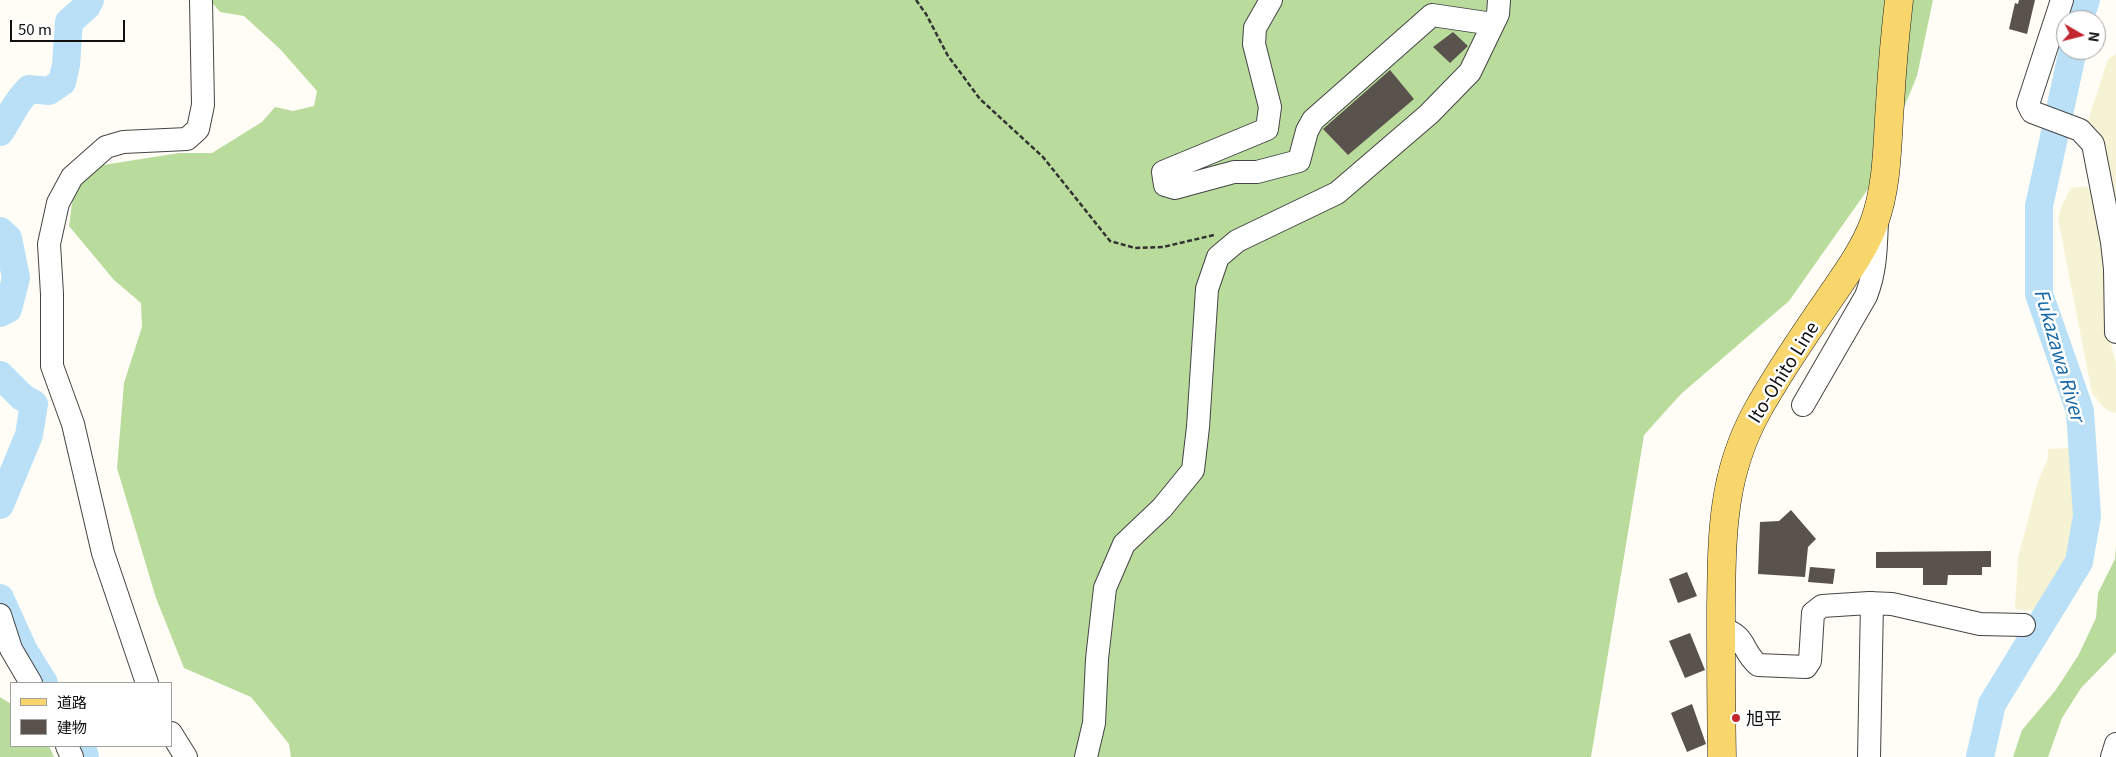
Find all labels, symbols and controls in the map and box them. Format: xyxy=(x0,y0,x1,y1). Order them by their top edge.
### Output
scale bar xyxy=(12,10,128,42)
north arrow xyxy=(2056,10,2106,60)
text: 50 m xyxy=(18,18,52,39)
text: N xyxy=(2084,30,2105,44)
water label: Fukazawa River xyxy=(2030,286,2090,424)
street label: Ito-Ohito Line xyxy=(1743,317,1823,427)
legend xyxy=(10,682,172,747)
text: 道路 xyxy=(57,691,87,712)
place label: 旭平 xyxy=(1746,707,1782,729)
marker: 旭平 xyxy=(1730,712,1742,724)
text: 建物 xyxy=(57,716,87,737)

